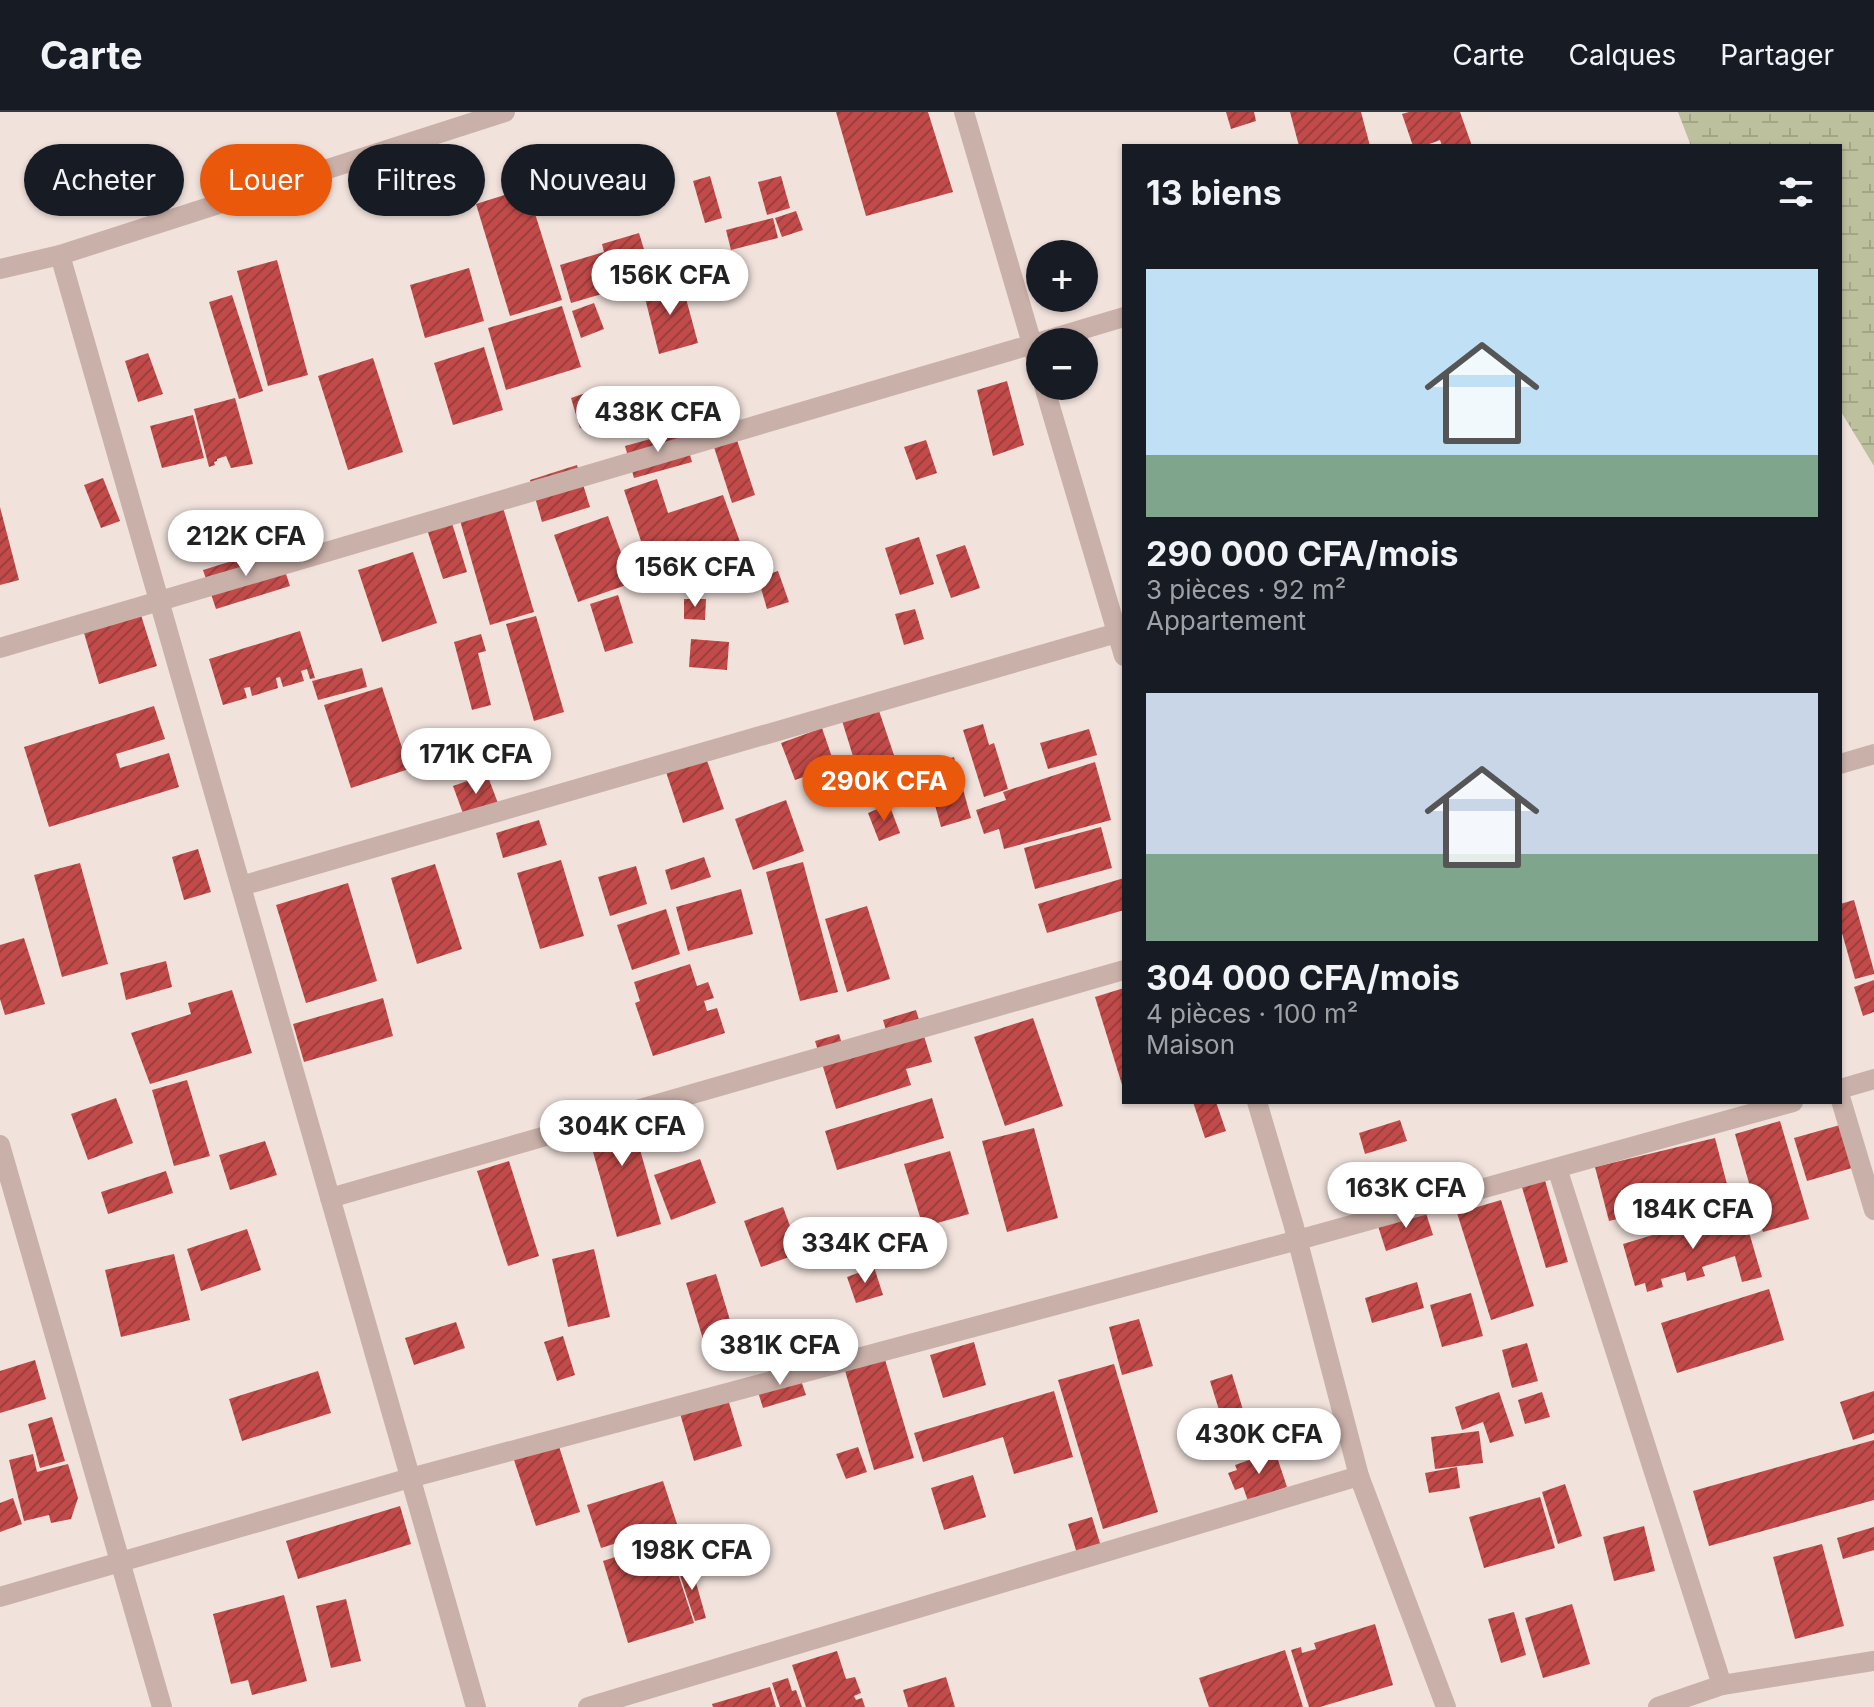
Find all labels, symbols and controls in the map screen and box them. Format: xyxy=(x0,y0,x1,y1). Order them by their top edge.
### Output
text: Carte xyxy=(40,32,143,78)
text: Carte xyxy=(1452,38,1525,72)
text: Calques xyxy=(1569,38,1676,72)
text: Partager xyxy=(1720,38,1834,72)
chip: Acheter xyxy=(24,144,184,216)
chip: Louer xyxy=(200,144,332,216)
chip: Filtres xyxy=(348,144,485,216)
chip: Nouveau xyxy=(501,144,675,216)
icon: filters xyxy=(1774,170,1818,214)
text: 13 biens xyxy=(1146,172,1282,213)
map controls xyxy=(1026,240,1098,400)
button: + xyxy=(1026,240,1098,312)
pin: 156K CFA xyxy=(587,249,753,317)
text: 156K CFA xyxy=(609,259,731,290)
icon: home xyxy=(1410,321,1554,465)
button: − xyxy=(1026,328,1098,400)
pin: 438K CFA xyxy=(575,386,741,454)
text: 438K CFA xyxy=(594,396,722,427)
pin: 212K CFA xyxy=(163,510,329,578)
text: 212K CFA xyxy=(186,520,306,551)
text: 290 000 CFA/mois xyxy=(1146,533,1458,574)
pin: 156K CFA xyxy=(612,541,778,609)
text: 156K CFA xyxy=(634,551,756,582)
text: 3 pièces · 92 m² xyxy=(1146,574,1346,605)
text: Appartement xyxy=(1146,605,1306,636)
pin: 171K CFA xyxy=(393,728,559,796)
text: 171K CFA xyxy=(419,738,533,769)
icon: home xyxy=(1410,745,1554,889)
pin: 290K CFA xyxy=(801,755,967,823)
text: 290K CFA xyxy=(820,765,948,796)
text: 304 000 CFA/mois xyxy=(1146,957,1460,998)
text: 4 pièces · 100 m² xyxy=(1146,998,1358,1029)
text: Maison xyxy=(1146,1029,1235,1060)
pin: 304K CFA xyxy=(539,1100,705,1168)
text: 304K CFA xyxy=(558,1110,686,1141)
pin: 163K CFA xyxy=(1323,1162,1489,1230)
text: 163K CFA xyxy=(1345,1172,1467,1203)
pin: 184K CFA xyxy=(1610,1183,1776,1251)
text: 184K CFA xyxy=(1632,1193,1754,1224)
pin: 334K CFA xyxy=(782,1217,948,1285)
text: 334K CFA xyxy=(801,1227,929,1258)
pin: 381K CFA xyxy=(697,1319,863,1387)
text: 381K CFA xyxy=(719,1329,841,1360)
pin: 430K CFA xyxy=(1176,1408,1342,1476)
text: 430K CFA xyxy=(1195,1418,1323,1449)
pin: 198K CFA xyxy=(609,1524,775,1592)
text: 198K CFA xyxy=(631,1534,753,1565)

